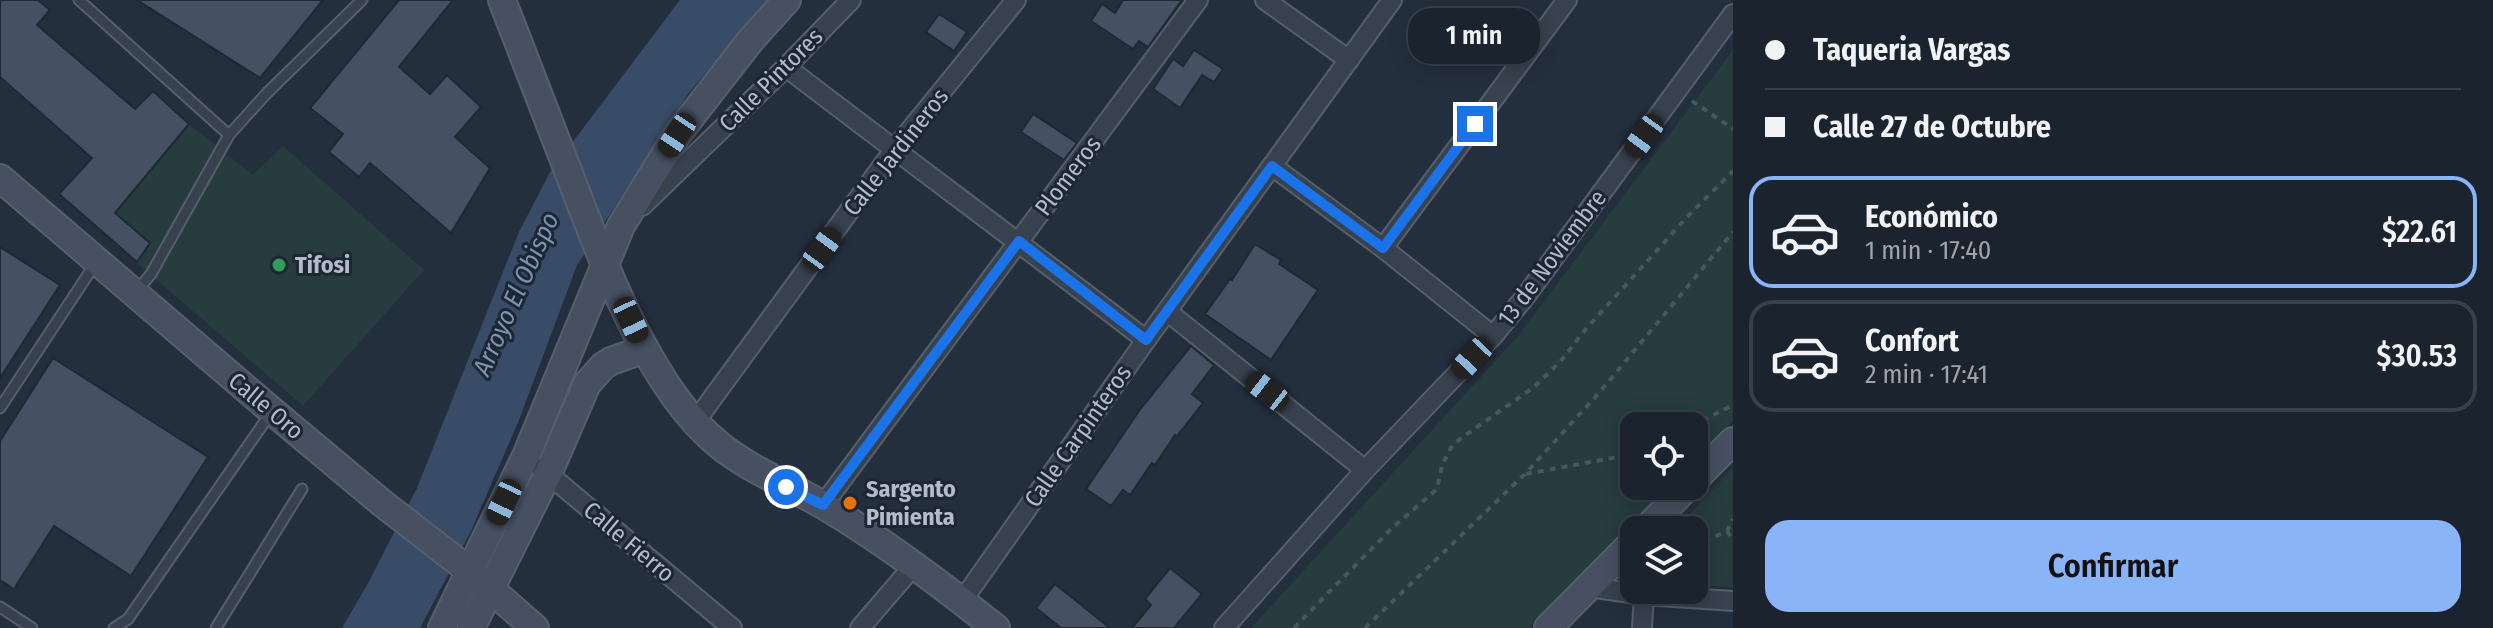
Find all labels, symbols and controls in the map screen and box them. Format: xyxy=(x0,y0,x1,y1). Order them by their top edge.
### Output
callout: 1 min xyxy=(1409,8,1541,64)
text: 1 min xyxy=(1446,20,1502,51)
street label: Calle Pintores xyxy=(713,22,829,138)
text: Taqueria Vargas xyxy=(1813,32,2010,68)
street label: Calle Jardineros xyxy=(838,83,954,221)
route end xyxy=(1457,106,1493,142)
car xyxy=(654,108,700,162)
text: Calle 27 de Octubre xyxy=(1813,109,2051,145)
car xyxy=(1620,110,1668,162)
street label: Plomeros xyxy=(1029,131,1107,221)
street label: 13 de Noviembre xyxy=(1492,185,1612,331)
icon: car xyxy=(1769,196,1841,268)
text: Económico xyxy=(1865,199,1998,235)
water label: Arroyo El Obispo xyxy=(466,208,566,381)
text: $22.61 xyxy=(2382,214,2457,250)
car xyxy=(798,223,846,275)
text: 1 min · 17:40 xyxy=(1865,235,1991,266)
place label: Tifosi xyxy=(295,251,350,279)
marker: Tifosi xyxy=(270,256,288,274)
car xyxy=(610,293,652,347)
icon: car xyxy=(1769,320,1841,392)
text: Confort xyxy=(1865,323,1959,359)
car xyxy=(1447,332,1497,384)
text: $30.53 xyxy=(2377,338,2457,374)
text: 2 min · 17:41 xyxy=(1865,359,1988,390)
street label: Calle Carpinteros xyxy=(1019,360,1137,512)
street label: Calle Oro xyxy=(223,367,309,445)
car xyxy=(1241,367,1293,415)
map controls xyxy=(1620,412,1708,604)
button: locate xyxy=(1620,412,1708,500)
route start xyxy=(768,469,804,505)
car xyxy=(483,475,525,529)
place label: Sargento Pimienta xyxy=(866,475,956,531)
marker: Sargento Pimienta xyxy=(841,494,859,512)
street label: Calle Fierro xyxy=(578,496,680,588)
button: layers xyxy=(1620,516,1708,604)
button: Confirmar xyxy=(1765,520,2461,612)

